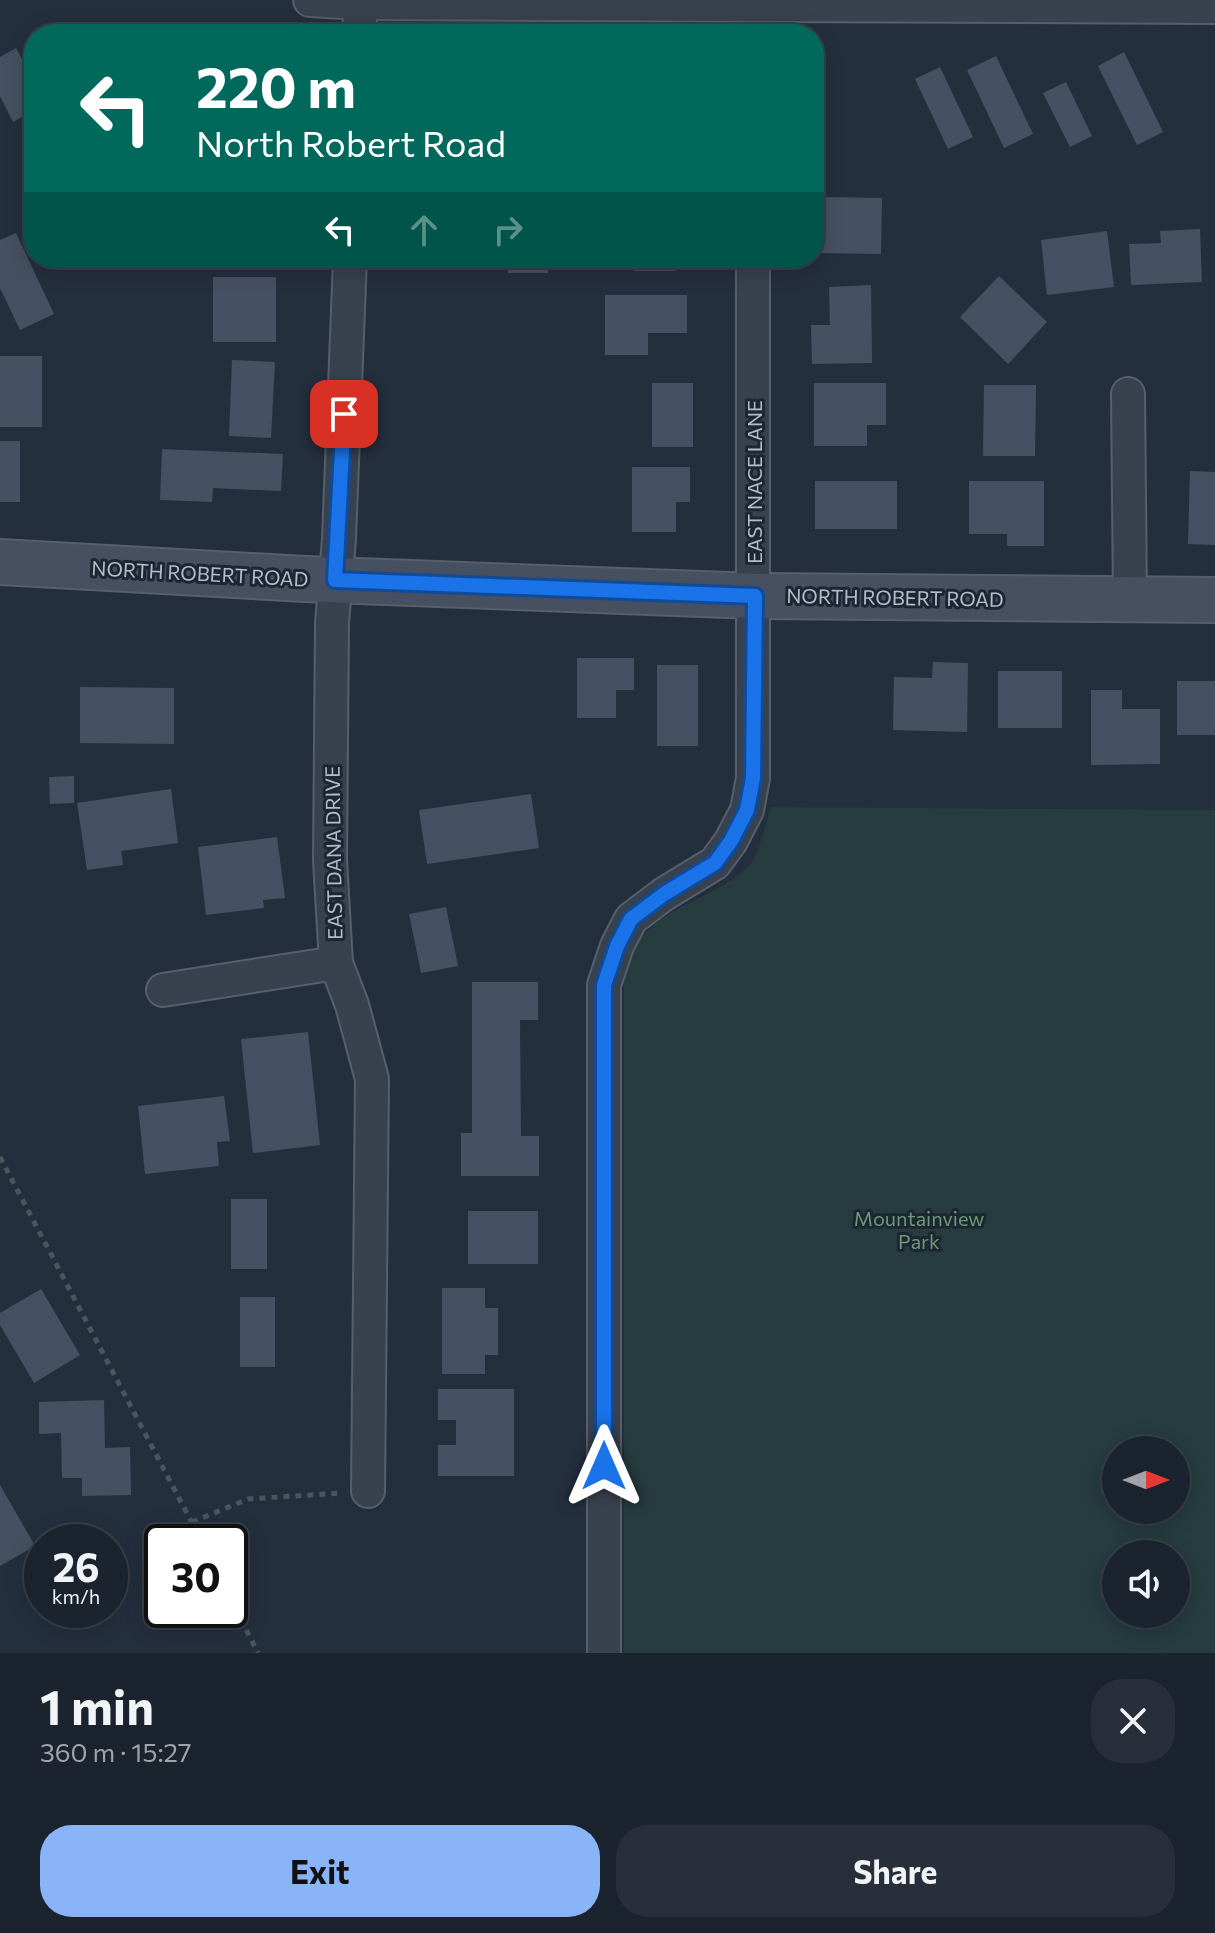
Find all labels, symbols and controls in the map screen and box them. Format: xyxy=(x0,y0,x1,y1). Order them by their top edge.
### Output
text: 220 m xyxy=(196,51,356,120)
icon: left xyxy=(64,56,168,160)
text: North Robert Road xyxy=(196,120,506,164)
icon: left xyxy=(318,208,362,252)
icon: ahead xyxy=(402,208,446,252)
icon: right xyxy=(486,208,530,252)
pin xyxy=(310,380,378,448)
icon: arrive xyxy=(322,392,366,436)
street label: EAST NACE LANE xyxy=(742,400,766,564)
street label: NORTH ROBERT ROAD xyxy=(91,555,309,591)
street label: NORTH ROBERT ROAD xyxy=(786,583,1004,611)
street label: EAST DANA DRIVE xyxy=(319,766,347,940)
park label: Mountainview Park xyxy=(854,1206,984,1253)
position arrow xyxy=(562,1424,646,1508)
north arrow xyxy=(1102,1436,1190,1524)
map controls xyxy=(1102,1436,1190,1628)
speed limit sign: 30 xyxy=(144,1524,248,1628)
button: sound xyxy=(1102,1540,1190,1628)
text: 26 xyxy=(52,1541,100,1590)
text: km/h xyxy=(52,1584,100,1608)
text: 1 min xyxy=(40,1676,154,1735)
button: close xyxy=(1091,1679,1175,1763)
text: 360 m · 15:27 xyxy=(40,1736,192,1767)
button: Exit xyxy=(40,1825,600,1917)
button: Share xyxy=(616,1825,1175,1917)

